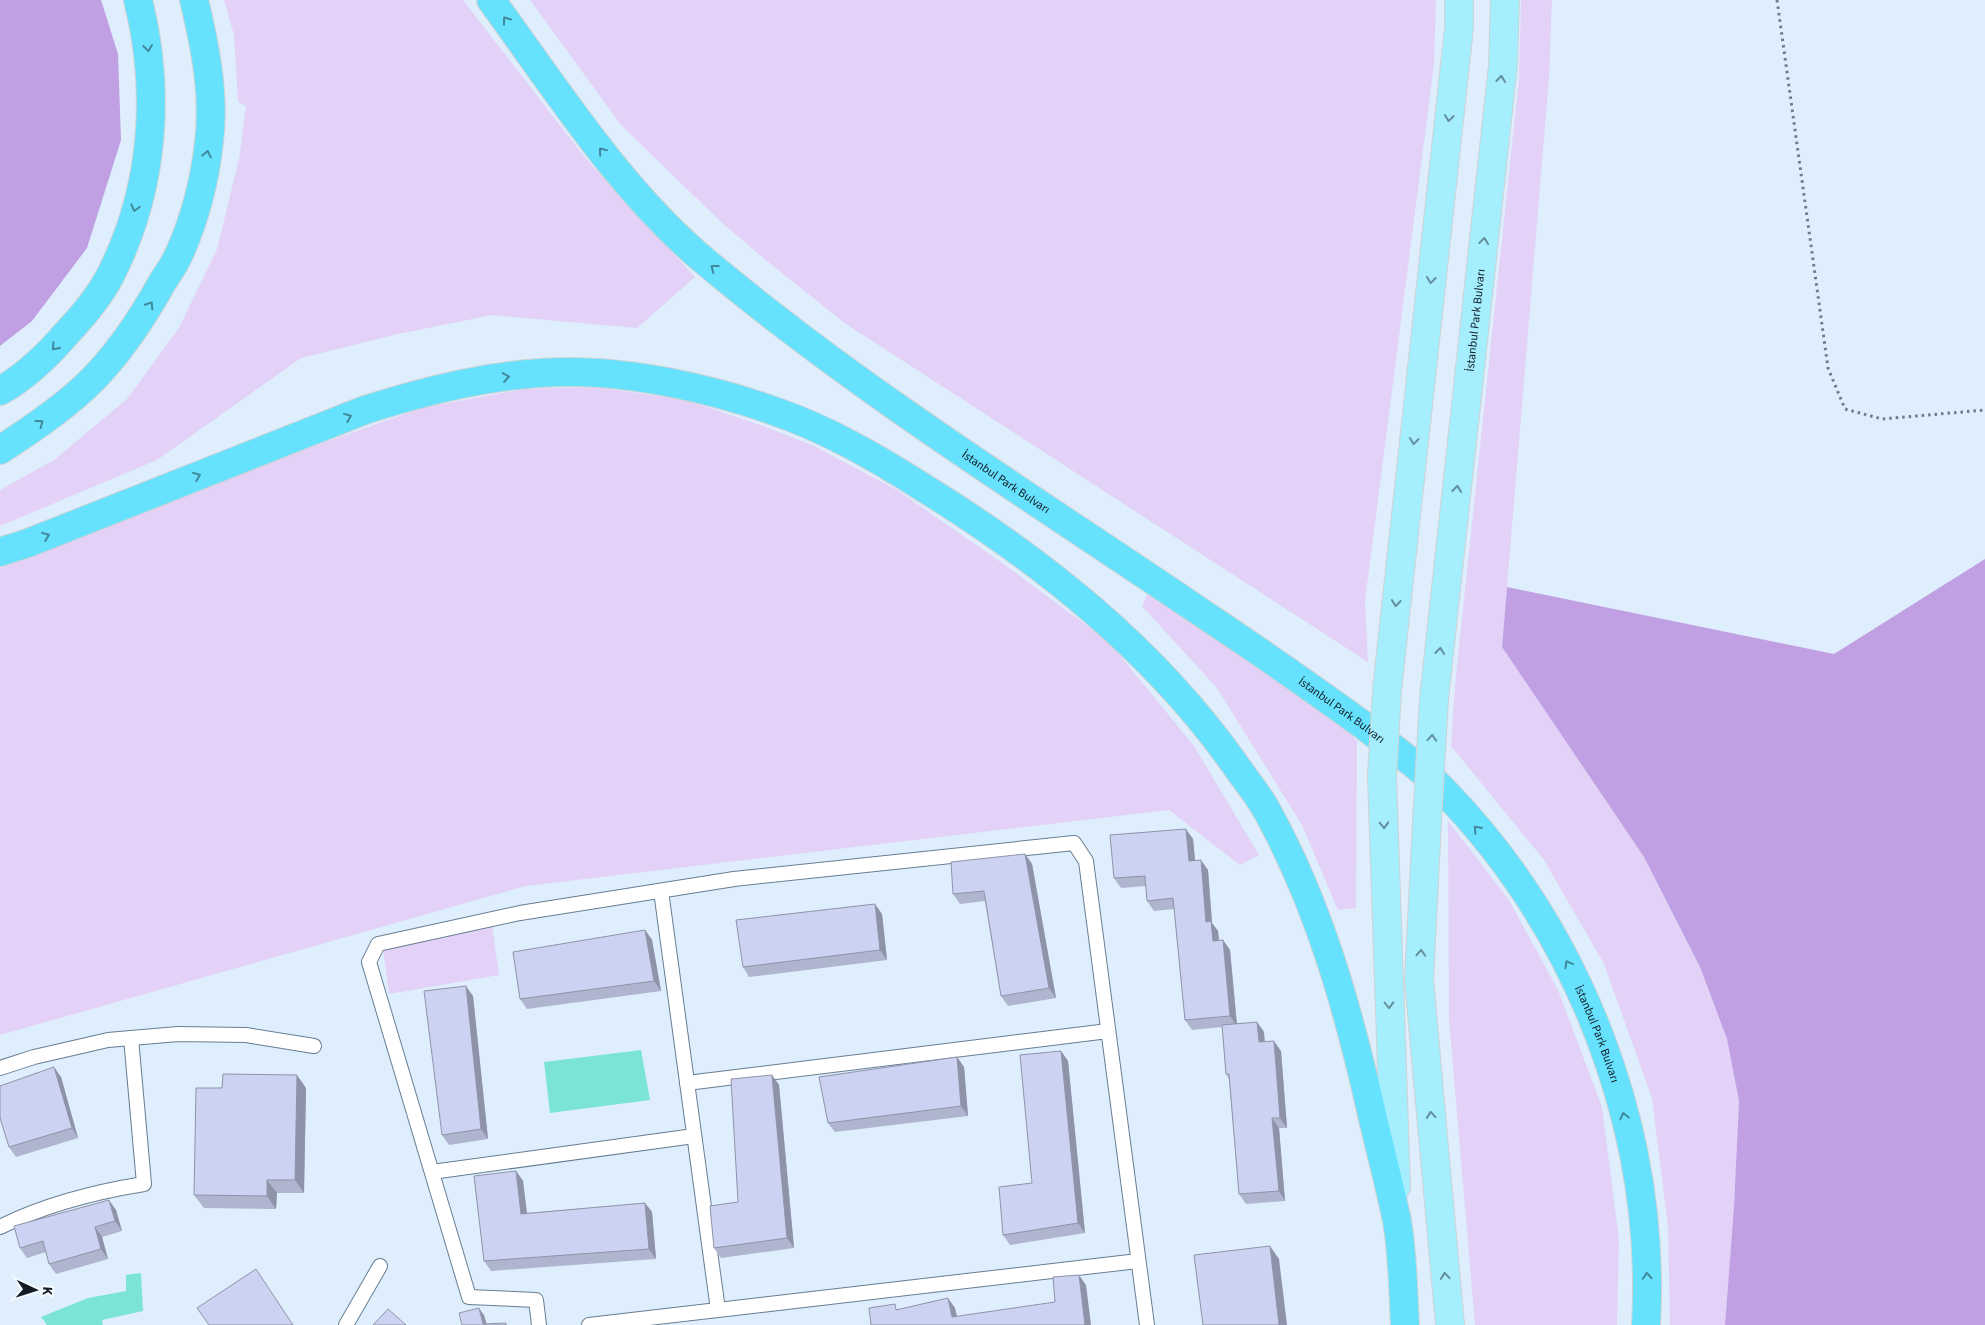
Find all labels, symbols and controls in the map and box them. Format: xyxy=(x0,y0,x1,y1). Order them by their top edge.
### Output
one-way arrow xyxy=(503,17,511,26)
one-way arrow xyxy=(142,44,153,52)
one-way arrow xyxy=(1495,75,1506,83)
one-way arrow xyxy=(1444,115,1455,123)
one-way arrow xyxy=(599,147,608,156)
one-way arrow xyxy=(201,150,212,158)
one-way arrow xyxy=(130,204,141,213)
one-way arrow xyxy=(1478,237,1489,245)
one-way arrow xyxy=(710,265,719,274)
street label: İstanbul Park Bulvarı xyxy=(1462,268,1490,372)
one-way arrow xyxy=(1426,276,1437,284)
one-way arrow xyxy=(143,301,153,310)
one-way arrow xyxy=(52,341,60,350)
one-way arrow xyxy=(501,373,510,383)
one-way arrow xyxy=(344,413,352,423)
one-way arrow xyxy=(34,420,44,429)
one-way arrow xyxy=(1409,438,1420,446)
street label: İstanbul Park Bulvarı xyxy=(958,446,1053,518)
one-way arrow xyxy=(192,472,201,483)
one-way arrow xyxy=(1451,485,1462,493)
one-way arrow xyxy=(41,532,50,542)
one-way arrow xyxy=(1391,599,1402,607)
one-way arrow xyxy=(1434,647,1445,655)
street label: İstanbul Park Bulvarı xyxy=(1295,673,1388,748)
one-way arrow xyxy=(1426,734,1437,742)
one-way arrow xyxy=(1378,821,1389,829)
one-way arrow xyxy=(1474,826,1483,835)
one-way arrow xyxy=(1415,948,1426,956)
one-way arrow xyxy=(1564,960,1574,969)
street label: İstanbul Park Bulvarı xyxy=(1570,983,1623,1085)
one-way arrow xyxy=(1384,1001,1394,1009)
one-way arrow xyxy=(1426,1110,1437,1118)
one-way arrow xyxy=(1619,1111,1630,1120)
north arrow xyxy=(10,1265,60,1315)
one-way arrow xyxy=(1440,1272,1451,1280)
one-way arrow xyxy=(1642,1272,1653,1280)
text: K xyxy=(37,1286,57,1296)

